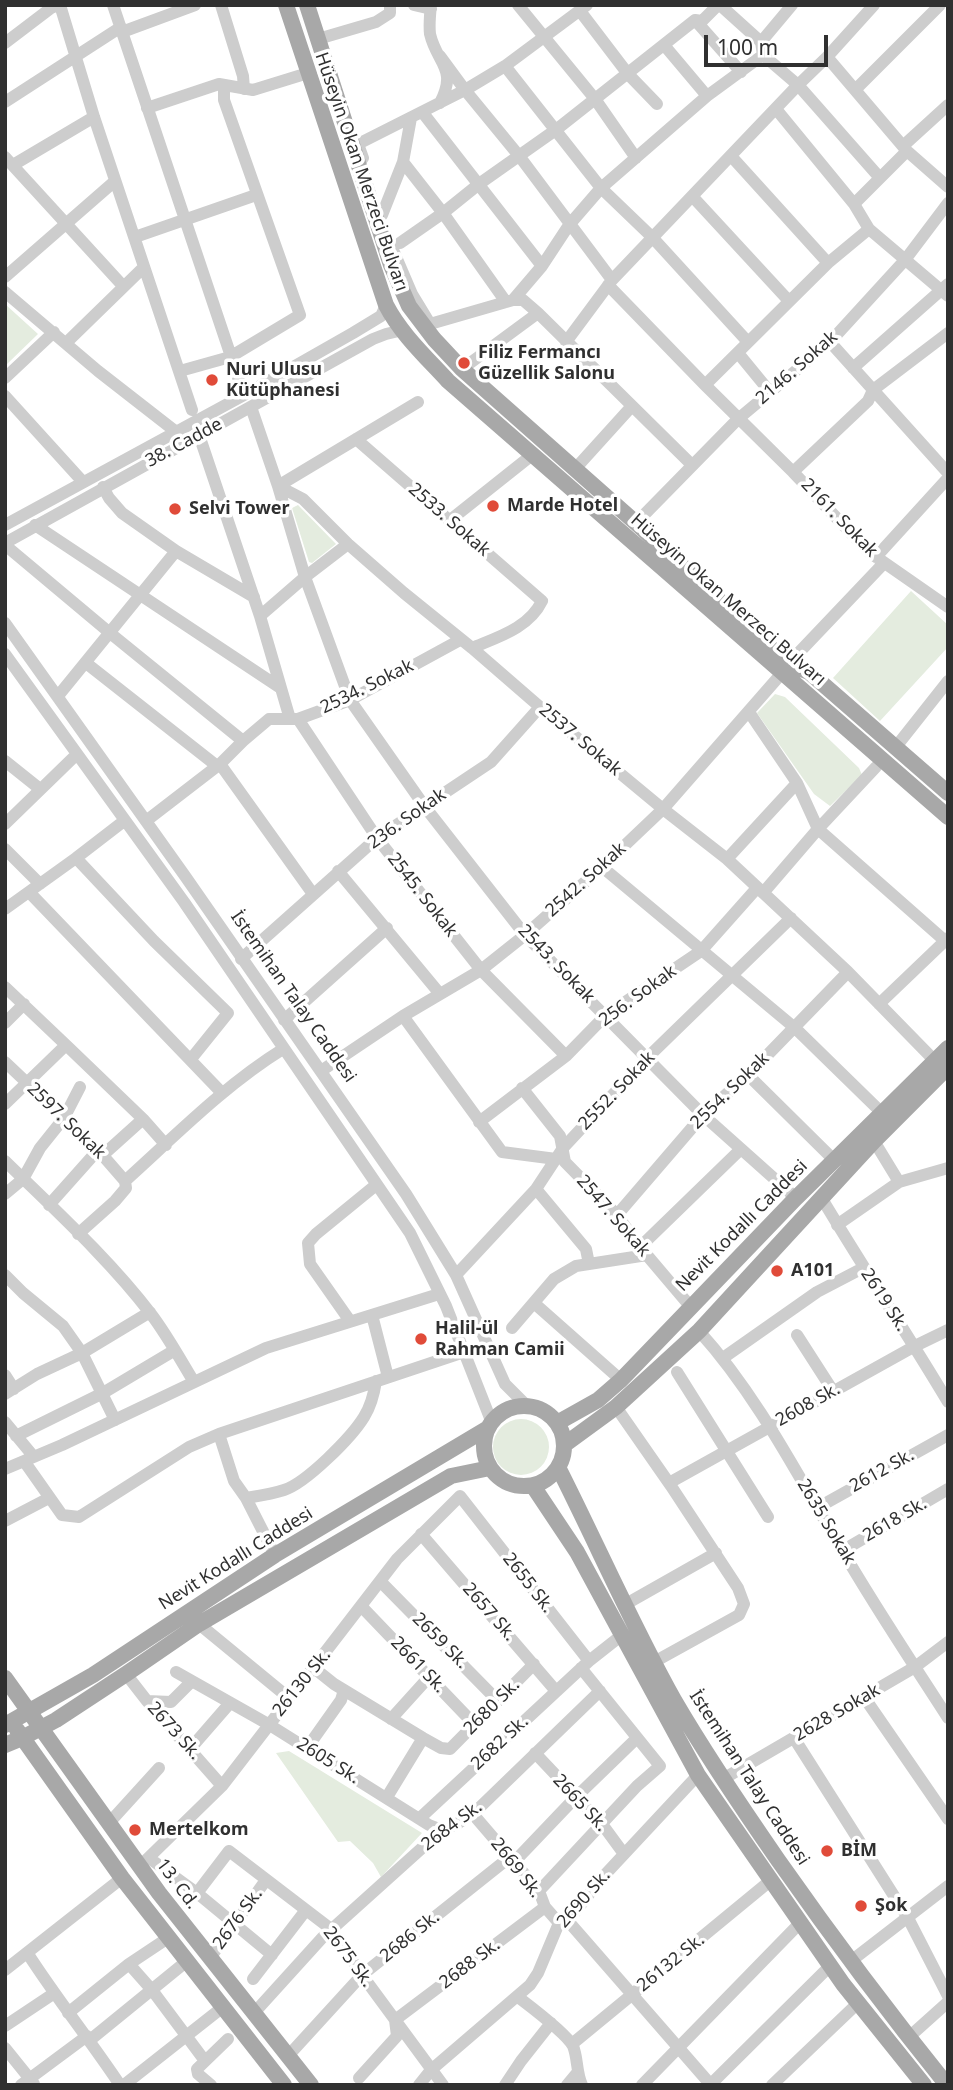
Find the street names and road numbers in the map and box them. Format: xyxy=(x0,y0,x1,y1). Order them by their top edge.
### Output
street label: Hüseyin Okan Merzeci Bulvarı xyxy=(310,50,412,294)
street label: 2146. Sokak xyxy=(752,327,842,409)
street label: 38. Cadde xyxy=(142,414,226,472)
street label: 2161. Sokak xyxy=(796,474,882,562)
street label: 2533. Sokak xyxy=(404,479,494,561)
street label: Hüseyin Okan Merzeci Bulvarı xyxy=(626,509,830,691)
street label: 2534. Sokak xyxy=(317,655,417,719)
street label: 2537. Sokak xyxy=(534,699,626,781)
street label: 236. Sokak xyxy=(364,784,450,854)
street label: 2542. Sokak xyxy=(541,838,631,922)
street label: 2545. Sokak xyxy=(382,849,462,941)
street label: İstemihan Talay Caddesi xyxy=(226,907,360,1087)
street label: 2543. Sokak xyxy=(513,920,599,1008)
street label: 256. Sokak xyxy=(595,961,681,1031)
street label: 2552. Sokak xyxy=(574,1047,660,1135)
street label: 2554. Sokak xyxy=(686,1048,774,1134)
street label: 2597. Sokak xyxy=(22,1078,110,1164)
street label: Nevit Kodallı Caddesi xyxy=(672,1156,812,1296)
street label: 2547. Sokak xyxy=(572,1171,654,1261)
street label: 2619 Sk. xyxy=(856,1265,912,1335)
street label: 2608 Sk. xyxy=(772,1379,844,1431)
street label: 2612 Sk. xyxy=(846,1445,918,1497)
street label: 2635 Sokak xyxy=(792,1475,860,1569)
street label: 2618 Sk. xyxy=(859,1493,931,1547)
street label: Nevit Kodallı Caddesi xyxy=(155,1503,317,1615)
street label: 2655 Sk. xyxy=(498,1549,558,1617)
street label: 2657 Sk. xyxy=(458,1578,520,1646)
street label: 2659 Sk. xyxy=(408,1609,472,1673)
street label: 2661 Sk. xyxy=(386,1632,450,1698)
street label: 26130 Sk. xyxy=(268,1645,336,1721)
street label: 2680 Sk. xyxy=(460,1675,524,1739)
street label: 2628 Sokak xyxy=(790,1680,884,1746)
street label: İstemihan Talay Caddesi xyxy=(684,1687,814,1869)
street label: 2673 Sk. xyxy=(142,1698,206,1764)
street label: 2682 Sk. xyxy=(467,1711,533,1775)
street label: 2605 Sk. xyxy=(293,1733,363,1789)
street label: 2665 Sk. xyxy=(548,1770,612,1836)
street label: 2684 Sk. xyxy=(417,1796,487,1856)
street label: 2669 Sk. xyxy=(486,1834,546,1902)
street label: 13. Cd. xyxy=(151,1855,203,1913)
street label: 2690 Sk. xyxy=(553,1865,615,1933)
street label: 2676 Sk. xyxy=(209,1884,267,1954)
street label: 2686 Sk. xyxy=(376,1907,444,1967)
street label: 2675 Sk. xyxy=(318,1922,378,1992)
street label: 26132 Sk. xyxy=(633,1929,709,1997)
street label: 2688 Sk. xyxy=(435,1934,505,1994)

